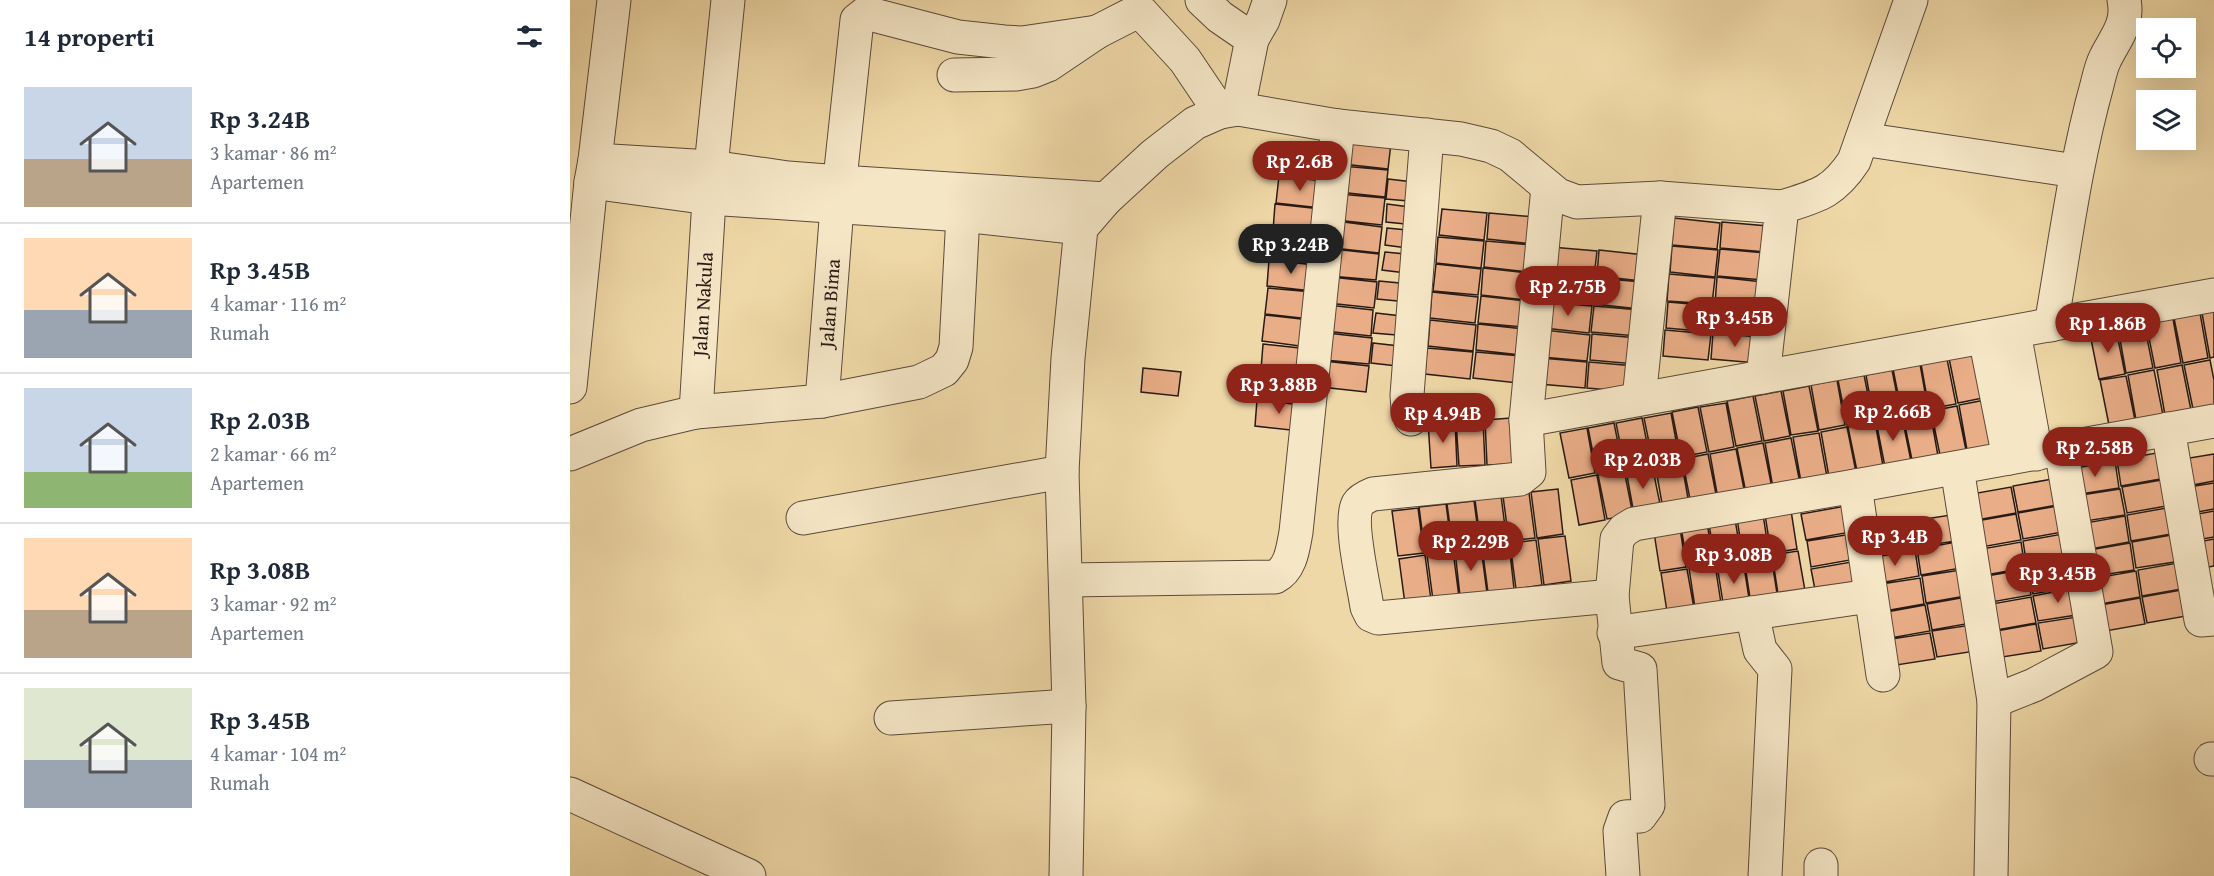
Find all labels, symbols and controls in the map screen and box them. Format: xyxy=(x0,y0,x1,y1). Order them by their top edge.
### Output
text: 14 properti xyxy=(24,17,154,56)
map controls xyxy=(2136,18,2196,150)
button: locate xyxy=(2136,18,2196,78)
icon: filters xyxy=(513,20,546,53)
button: layers xyxy=(2136,90,2196,150)
text: Rp 3.24B xyxy=(210,99,310,138)
icon: home xyxy=(72,111,144,183)
text: 3 kamar · 86 m² xyxy=(210,138,337,167)
pin: Rp 2.6B xyxy=(1245,141,1355,192)
text: Rp 2.6B xyxy=(1267,146,1333,175)
text: Apartemen xyxy=(210,167,304,196)
pin: Rp 3.24B xyxy=(1229,224,1353,275)
text: Rp 3.24B xyxy=(1252,229,1330,258)
text: Rp 3.45B xyxy=(210,250,310,289)
street label: Jalan Nakula xyxy=(684,250,720,360)
street label: Jalan Bima xyxy=(811,257,847,352)
icon: home xyxy=(72,262,144,334)
pin: Rp 2.75B xyxy=(1506,266,1630,317)
text: Rp 2.75B xyxy=(1529,271,1607,300)
text: 4 kamar · 116 m² xyxy=(210,289,346,318)
pin: Rp 3.45B xyxy=(1673,297,1797,348)
text: Rp 3.45B xyxy=(1696,302,1774,331)
pin: Rp 1.86B xyxy=(2046,303,2170,354)
text: Rp 1.86B xyxy=(2069,308,2147,337)
text: Rumah xyxy=(210,318,269,347)
pin: Rp 3.88B xyxy=(1217,364,1341,415)
text: Rp 3.88B xyxy=(1240,369,1318,398)
pin: Rp 2.66B xyxy=(1831,391,1955,442)
pin: Rp 4.94B xyxy=(1381,393,1505,444)
text: Rp 2.66B xyxy=(1854,396,1932,425)
text: Rp 4.94B xyxy=(1404,398,1482,427)
text: Rp 2.03B xyxy=(210,400,310,439)
icon: home xyxy=(72,412,144,484)
pin: Rp 2.58B xyxy=(2033,427,2157,478)
text: Rp 2.58B xyxy=(2056,432,2134,461)
text: 2 kamar · 66 m² xyxy=(210,439,337,468)
pin: Rp 2.03B xyxy=(1581,439,1705,490)
text: Rp 2.03B xyxy=(1604,444,1682,473)
text: Apartemen xyxy=(210,468,304,497)
pin: Rp 3.4B xyxy=(1840,516,1950,567)
pin: Rp 2.29B xyxy=(1409,521,1533,572)
text: Rp 3.4B xyxy=(1862,521,1928,550)
text: Rp 2.29B xyxy=(1432,526,1510,555)
pin: Rp 3.08B xyxy=(1672,534,1796,585)
text: Rp 3.08B xyxy=(1695,539,1773,568)
text: Rp 3.08B xyxy=(210,550,310,589)
pin: Rp 3.45B xyxy=(1996,553,2120,604)
text: Rp 3.45B xyxy=(2019,558,2097,587)
icon: home xyxy=(72,562,144,634)
text: 3 kamar · 92 m² xyxy=(210,589,337,618)
text: Apartemen xyxy=(210,618,304,647)
text: Rp 3.45B xyxy=(210,700,310,739)
icon: home xyxy=(72,712,144,784)
text: 4 kamar · 104 m² xyxy=(210,739,346,768)
text: Rumah xyxy=(210,768,269,797)

